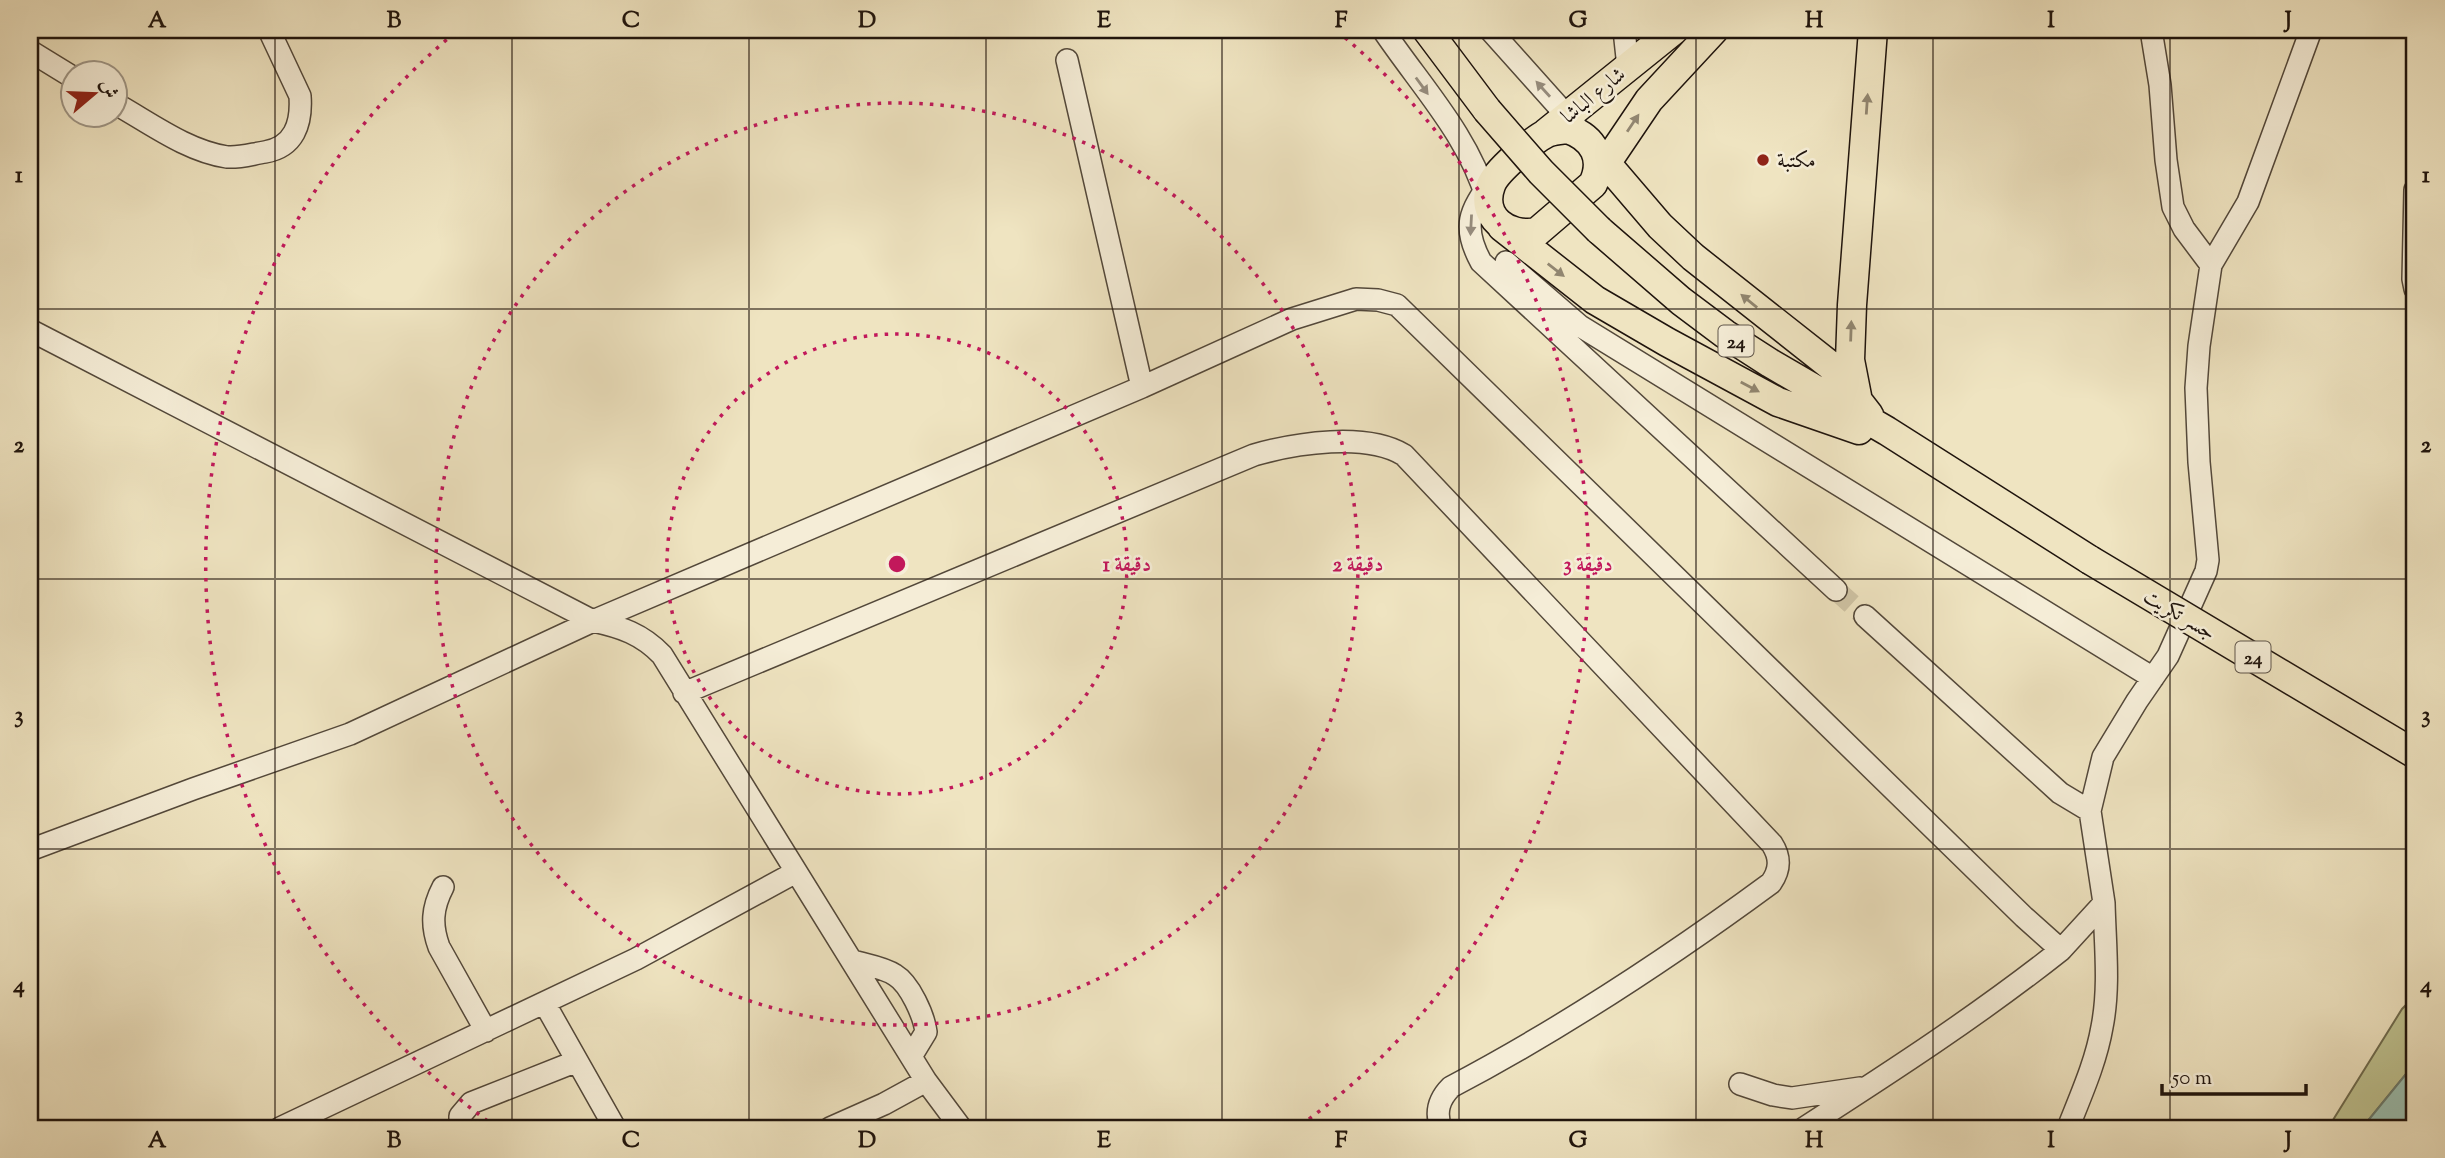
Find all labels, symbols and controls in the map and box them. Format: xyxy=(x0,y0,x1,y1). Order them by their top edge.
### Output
text: A xyxy=(148,5,167,38)
text: B xyxy=(387,5,402,38)
text: C xyxy=(622,5,640,38)
text: D xyxy=(858,5,876,38)
text: E xyxy=(1097,5,1111,38)
text: F xyxy=(1335,5,1348,38)
text: G xyxy=(1569,5,1588,38)
text: H xyxy=(1805,5,1824,38)
text: I xyxy=(2047,5,2055,38)
text: J xyxy=(2283,5,2292,38)
north arrow xyxy=(60,60,130,130)
street label: شارع الباشا xyxy=(1555,61,1634,133)
text: ش xyxy=(92,76,124,103)
one-way arrow xyxy=(1415,77,1429,95)
one-way arrow xyxy=(1535,81,1551,98)
one-way arrow xyxy=(1862,93,1873,115)
one-way arrow xyxy=(1626,114,1640,132)
place label: مكتبة xyxy=(1777,147,1816,177)
marker: مكتبة xyxy=(1755,152,1771,168)
text: 1 xyxy=(15,160,23,193)
text: 1 xyxy=(2422,160,2430,193)
one-way arrow xyxy=(1466,214,1477,236)
one-way arrow xyxy=(1546,262,1564,277)
one-way arrow xyxy=(1740,294,1758,309)
one-way arrow xyxy=(1846,320,1857,342)
road number: 24 xyxy=(1718,326,1754,356)
one-way arrow xyxy=(1740,382,1760,393)
text: 2 xyxy=(14,430,25,463)
text: 2 xyxy=(2421,430,2432,463)
text: 1 دقيقة xyxy=(1103,551,1151,581)
text: 2 دقيقة xyxy=(1333,551,1383,581)
text: 3 دقيقة xyxy=(1563,551,1613,581)
centre of rings xyxy=(885,552,909,576)
street label: جسر تكريت xyxy=(2137,582,2221,649)
road number: 24 xyxy=(2236,642,2270,672)
text: 3 xyxy=(14,700,24,733)
text: 3 xyxy=(2421,700,2431,733)
text: 4 xyxy=(12,970,25,1003)
text: 4 xyxy=(2419,970,2432,1003)
scale bar xyxy=(2162,1053,2305,1097)
text: 50 m xyxy=(2171,1064,2212,1094)
text: A xyxy=(148,1125,167,1158)
text: B xyxy=(387,1125,402,1158)
text: C xyxy=(622,1125,640,1158)
text: D xyxy=(858,1125,876,1158)
text: E xyxy=(1097,1125,1111,1158)
text: F xyxy=(1335,1125,1348,1158)
text: G xyxy=(1569,1125,1588,1158)
text: H xyxy=(1805,1125,1824,1158)
text: I xyxy=(2047,1125,2055,1158)
text: J xyxy=(2283,1125,2292,1158)

